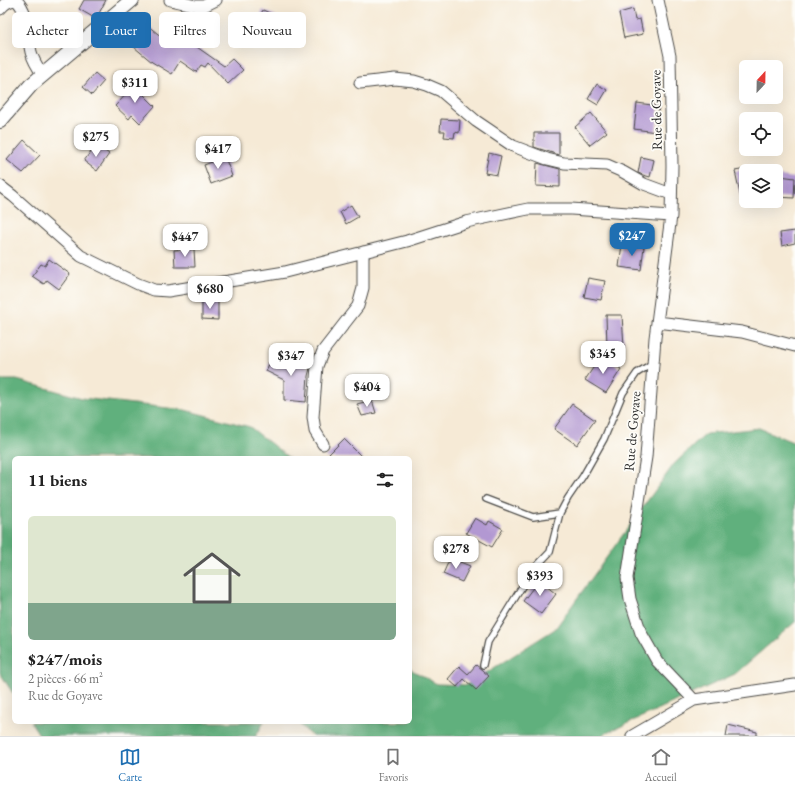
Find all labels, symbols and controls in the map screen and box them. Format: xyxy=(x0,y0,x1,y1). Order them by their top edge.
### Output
chip: Acheter xyxy=(12,12,83,48)
chip: Louer xyxy=(91,12,151,48)
chip: Filtres xyxy=(159,12,220,48)
chip: Nouveau xyxy=(228,12,306,48)
north arrow xyxy=(739,60,783,104)
map controls xyxy=(739,60,783,208)
street label: Rue de Goyave xyxy=(646,69,666,150)
pin: $311 xyxy=(111,70,159,104)
text: $311 xyxy=(122,74,148,91)
button: locate xyxy=(739,112,783,156)
pin: $275 xyxy=(72,124,120,158)
text: $275 xyxy=(83,128,109,145)
pin: $417 xyxy=(194,136,242,170)
text: $417 xyxy=(205,140,231,157)
button: layers xyxy=(739,164,783,208)
pin: $247 xyxy=(608,223,656,257)
pin: $447 xyxy=(161,224,209,258)
text: $247 xyxy=(619,227,645,244)
text: $447 xyxy=(172,228,198,245)
pin: $680 xyxy=(186,276,234,310)
text: $680 xyxy=(197,280,223,297)
pin: $345 xyxy=(579,341,627,375)
pin: $347 xyxy=(267,343,315,377)
text: $345 xyxy=(590,345,616,362)
text: $347 xyxy=(278,347,304,364)
pin: $404 xyxy=(343,374,391,408)
text: $404 xyxy=(354,378,380,395)
street label: Rue de Goyave xyxy=(620,390,645,472)
text: 11 biens xyxy=(28,469,87,491)
icon: filters xyxy=(374,469,396,491)
pin: $278 xyxy=(432,536,480,570)
text: $278 xyxy=(443,540,469,557)
icon: home xyxy=(176,542,248,614)
pin: $393 xyxy=(516,563,564,597)
text: $393 xyxy=(527,567,553,584)
text: $247/mois xyxy=(28,648,102,670)
text: 2 pièces · 66 m² xyxy=(28,670,103,687)
text: Rue de Goyave xyxy=(28,687,103,704)
tab: Carte xyxy=(118,746,142,784)
tab: Favoris xyxy=(379,746,408,784)
tab: Accueil xyxy=(645,746,677,784)

